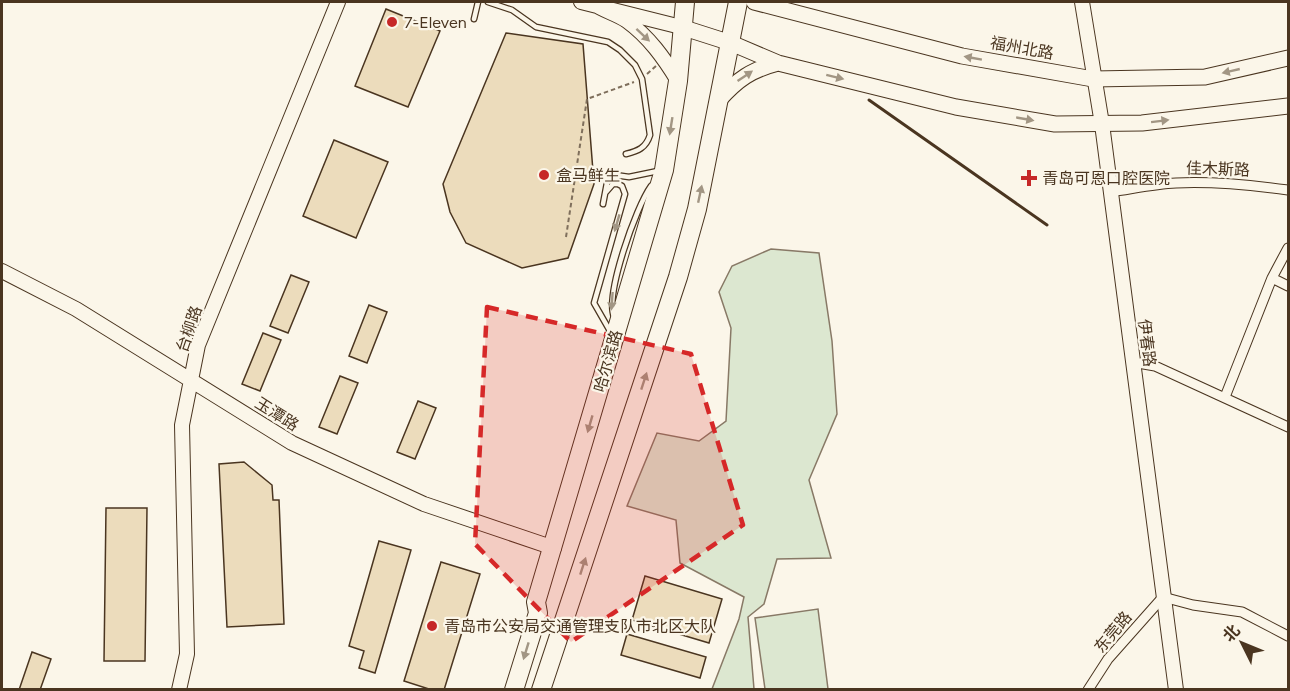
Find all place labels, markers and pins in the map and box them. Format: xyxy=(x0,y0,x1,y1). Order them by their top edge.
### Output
place label: 7-Eleven xyxy=(404,13,467,32)
marker: 7-Eleven xyxy=(385,15,399,29)
place label: 盒马鲜生 xyxy=(556,166,620,185)
marker: 盒马鲜生 xyxy=(537,168,551,182)
marker: 青岛可恩口腔医院 xyxy=(1020,169,1038,187)
place label: 青岛可恩口腔医院 xyxy=(1042,169,1170,188)
place label: 青岛市公安局交通管理支队市北区大队 xyxy=(444,617,716,636)
marker: 青岛市公安局交通管理支队市北区大队 xyxy=(425,619,439,633)

